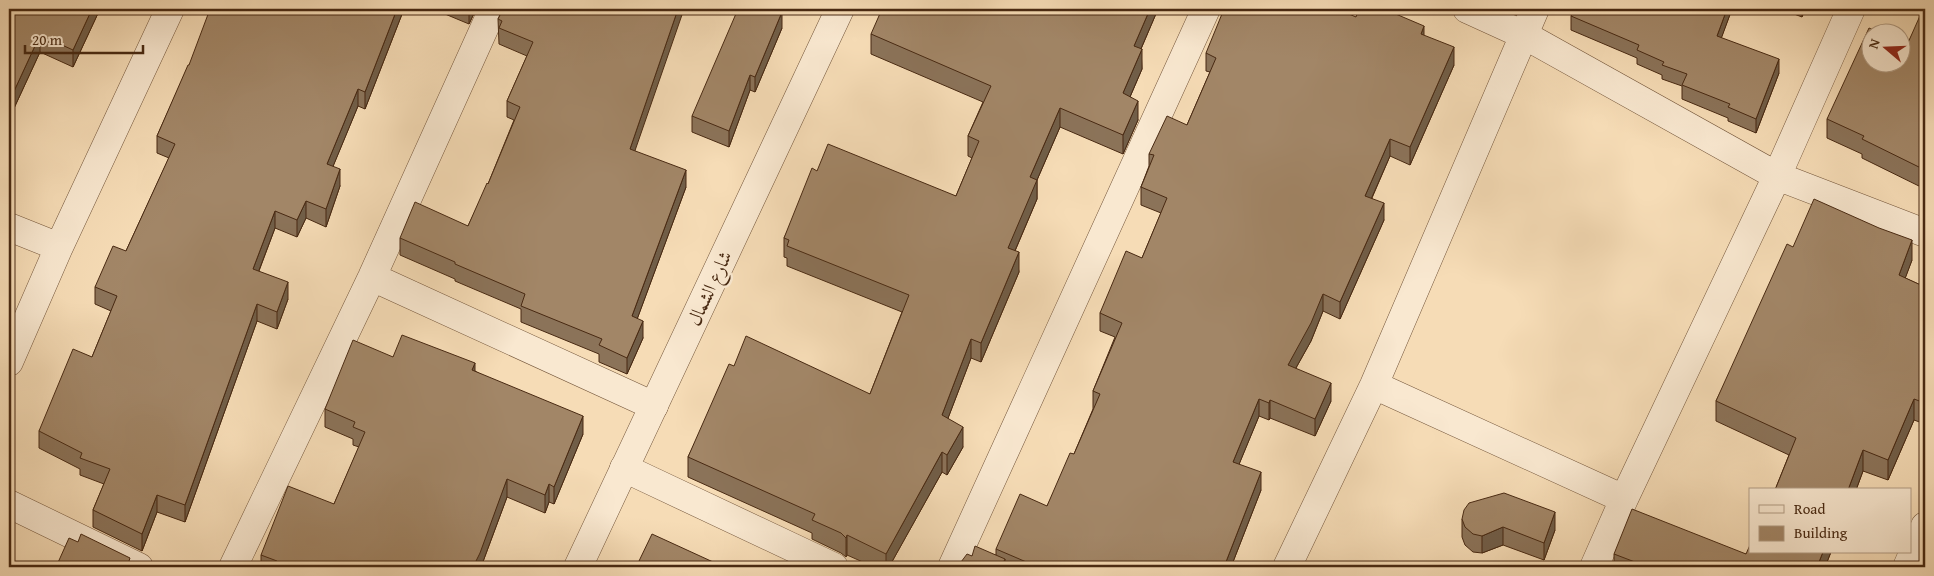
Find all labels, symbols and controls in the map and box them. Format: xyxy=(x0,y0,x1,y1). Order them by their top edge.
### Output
scale bar xyxy=(25,22,142,54)
north arrow xyxy=(1862,22,1912,72)
text: 20 m xyxy=(32,29,63,50)
text: N xyxy=(1863,35,1885,51)
street label: شارع الشمال xyxy=(679,246,740,331)
legend xyxy=(1749,488,1912,554)
text: Road xyxy=(1794,498,1825,519)
text: Building xyxy=(1794,522,1848,543)

